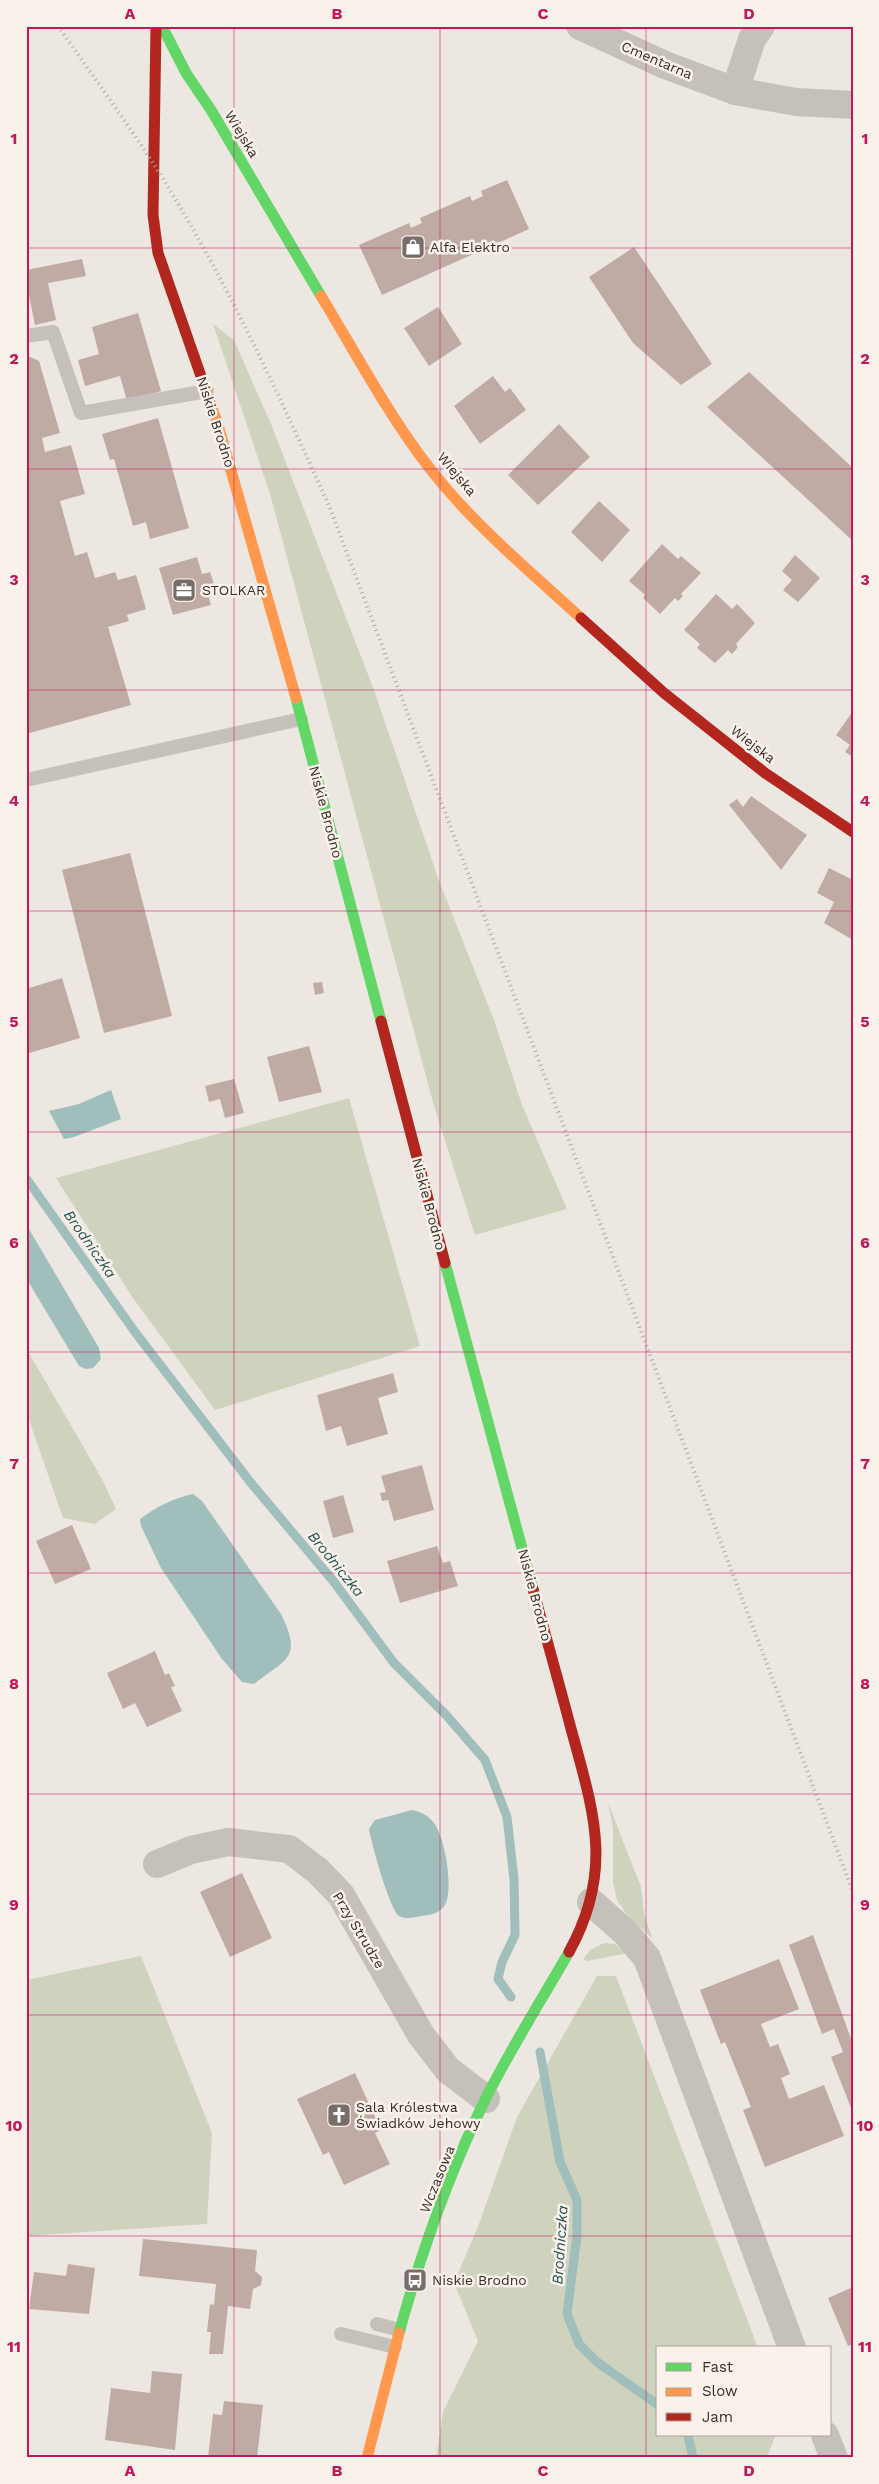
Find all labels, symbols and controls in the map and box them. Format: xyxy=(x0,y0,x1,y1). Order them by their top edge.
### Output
text: A xyxy=(125,4,136,23)
text: B xyxy=(332,4,343,23)
text: C xyxy=(538,4,549,23)
text: D xyxy=(743,4,755,23)
street label: Cmentarna xyxy=(619,38,695,82)
street label: Wiejska xyxy=(222,108,262,161)
text: 1 xyxy=(11,129,17,148)
text: 1 xyxy=(862,129,868,148)
shop icon: Alfa Elektro xyxy=(400,234,426,260)
place label: Alfa Elektro xyxy=(430,239,510,255)
text: 2 xyxy=(9,349,19,368)
text: 2 xyxy=(860,349,870,368)
street label: Niskie Brodno xyxy=(194,374,238,470)
street label: Wiejska xyxy=(434,449,480,499)
text: 3 xyxy=(9,570,19,589)
text: 3 xyxy=(860,570,870,589)
office icon: STOLKAR xyxy=(171,577,197,603)
place label: STOLKAR xyxy=(202,582,265,598)
street label: Wiejska xyxy=(728,722,778,766)
street label: Niskie Brodno xyxy=(306,764,346,860)
text: 4 xyxy=(9,791,19,810)
text: 4 xyxy=(860,791,870,810)
text: 5 xyxy=(9,1012,19,1031)
text: 5 xyxy=(860,1012,870,1031)
street label: Niskie Brodno xyxy=(409,1156,449,1252)
water label: Brodniczka xyxy=(60,1206,120,1282)
text: 6 xyxy=(9,1233,19,1252)
text: 6 xyxy=(860,1233,870,1252)
text: 7 xyxy=(9,1454,19,1473)
text: 7 xyxy=(860,1454,870,1473)
water label: Brodniczka xyxy=(304,1528,368,1600)
street label: Niskie Brodno xyxy=(515,1547,555,1643)
text: 8 xyxy=(9,1674,19,1693)
text: 8 xyxy=(860,1674,870,1693)
street label: Przy Strudze xyxy=(330,1889,388,1971)
text: 9 xyxy=(9,1895,19,1914)
text: 9 xyxy=(860,1895,870,1914)
place label: Sala Królestwa Świadków Jehowy xyxy=(356,2099,481,2131)
church icon: Sala Królestwa Świadków Jehowy xyxy=(326,2102,352,2128)
text: 10 xyxy=(5,2116,23,2135)
text: 10 xyxy=(856,2116,874,2135)
street label: Wczasowa xyxy=(416,2143,458,2215)
water label: Brodniczka xyxy=(548,2205,572,2285)
bus stop icon: Niskie Brodno xyxy=(402,2267,428,2293)
place label: Niskie Brodno xyxy=(432,2272,527,2288)
text: 11 xyxy=(7,2337,21,2356)
text: 11 xyxy=(858,2337,872,2356)
legend xyxy=(656,2346,832,2436)
text: Fast xyxy=(702,2358,734,2376)
text: Slow xyxy=(702,2382,738,2400)
text: Jam xyxy=(702,2408,733,2426)
text: A xyxy=(125,2461,136,2480)
text: B xyxy=(332,2461,343,2480)
text: C xyxy=(538,2461,549,2480)
text: D xyxy=(743,2461,755,2480)

